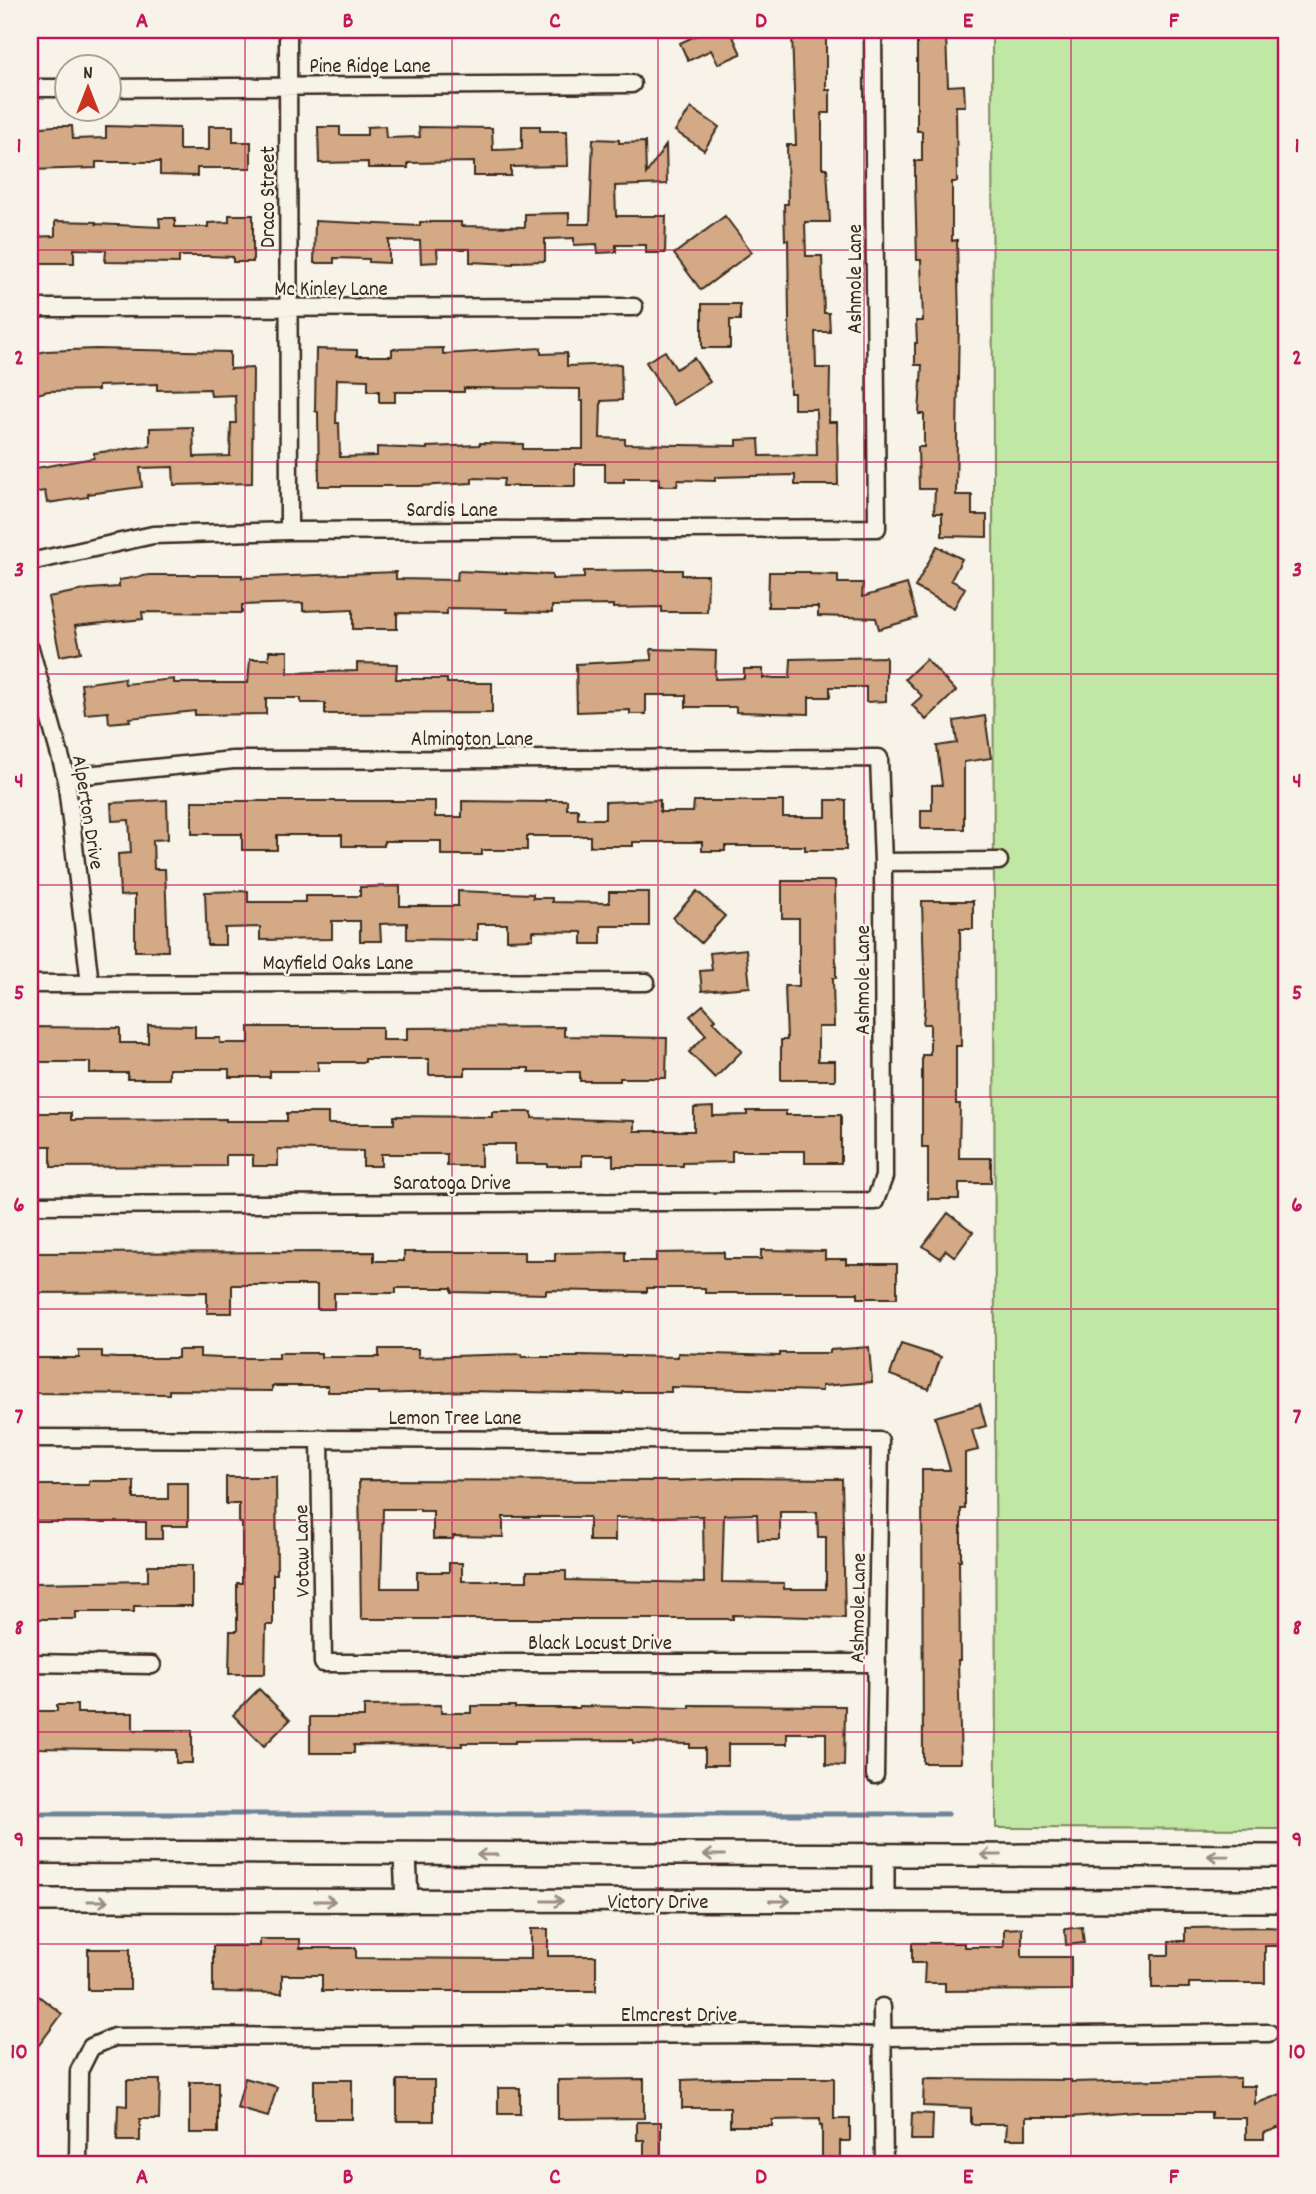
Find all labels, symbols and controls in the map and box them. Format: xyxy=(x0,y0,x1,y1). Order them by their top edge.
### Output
text: A xyxy=(136,6,148,39)
text: B xyxy=(343,6,354,39)
text: C xyxy=(549,6,561,39)
text: D xyxy=(755,6,767,39)
text: E xyxy=(963,6,974,39)
text: F xyxy=(1169,6,1180,39)
north arrow xyxy=(52,52,122,122)
street label: Pine Ridge Lane xyxy=(309,53,431,83)
text: N xyxy=(83,61,93,88)
text: 1 xyxy=(16,131,22,164)
text: 1 xyxy=(1294,131,1300,164)
street label: Draco Street xyxy=(255,146,285,248)
street label: Ashmole Lane xyxy=(842,224,872,334)
street label: Mc Kinley Lane xyxy=(274,276,388,306)
text: 2 xyxy=(14,343,24,376)
text: 2 xyxy=(1292,343,1302,376)
street label: Sardis Lane xyxy=(406,497,498,527)
text: 3 xyxy=(14,555,24,588)
text: 3 xyxy=(1292,555,1302,588)
street label: Almington Lane xyxy=(411,726,533,756)
street label: Alperton Drive xyxy=(62,753,110,872)
text: 4 xyxy=(14,766,24,799)
text: 4 xyxy=(1292,766,1302,799)
street label: Ashmole Lane xyxy=(850,925,880,1035)
street label: Mayfield Oaks Lane xyxy=(263,950,413,980)
text: 5 xyxy=(14,978,24,1011)
text: 5 xyxy=(1292,978,1302,1011)
street label: Saratoga Drive xyxy=(393,1170,511,1200)
text: 6 xyxy=(13,1190,25,1223)
text: 6 xyxy=(1291,1190,1303,1223)
text: 7 xyxy=(15,1402,24,1435)
text: 7 xyxy=(1293,1402,1302,1435)
street label: Lemon Tree Lane xyxy=(389,1405,521,1435)
street label: Votaw Lane xyxy=(288,1504,320,1598)
street label: Ashmole Lane xyxy=(844,1553,876,1663)
text: 8 xyxy=(14,1613,24,1646)
text: 8 xyxy=(1292,1613,1302,1646)
street label: Black Locust Drive xyxy=(528,1630,672,1660)
text: 9 xyxy=(14,1825,24,1858)
text: 9 xyxy=(1292,1825,1302,1858)
one-way arrow xyxy=(475,1848,498,1862)
one-way arrow xyxy=(703,1848,726,1862)
one-way arrow xyxy=(979,1848,1002,1862)
one-way arrow xyxy=(1207,1849,1230,1862)
street label: Victory Drive xyxy=(607,1889,709,1919)
one-way arrow xyxy=(86,1894,109,1908)
one-way arrow xyxy=(314,1894,337,1908)
one-way arrow xyxy=(541,1894,564,1908)
one-way arrow xyxy=(769,1894,792,1908)
street label: Elmcrest Drive xyxy=(621,2002,737,2032)
text: 10 xyxy=(10,2037,28,2070)
text: 10 xyxy=(1288,2037,1306,2070)
text: A xyxy=(136,2162,148,2194)
text: B xyxy=(343,2162,354,2194)
text: C xyxy=(549,2162,561,2194)
text: D xyxy=(755,2162,767,2194)
text: E xyxy=(963,2162,974,2194)
text: F xyxy=(1169,2162,1180,2194)

